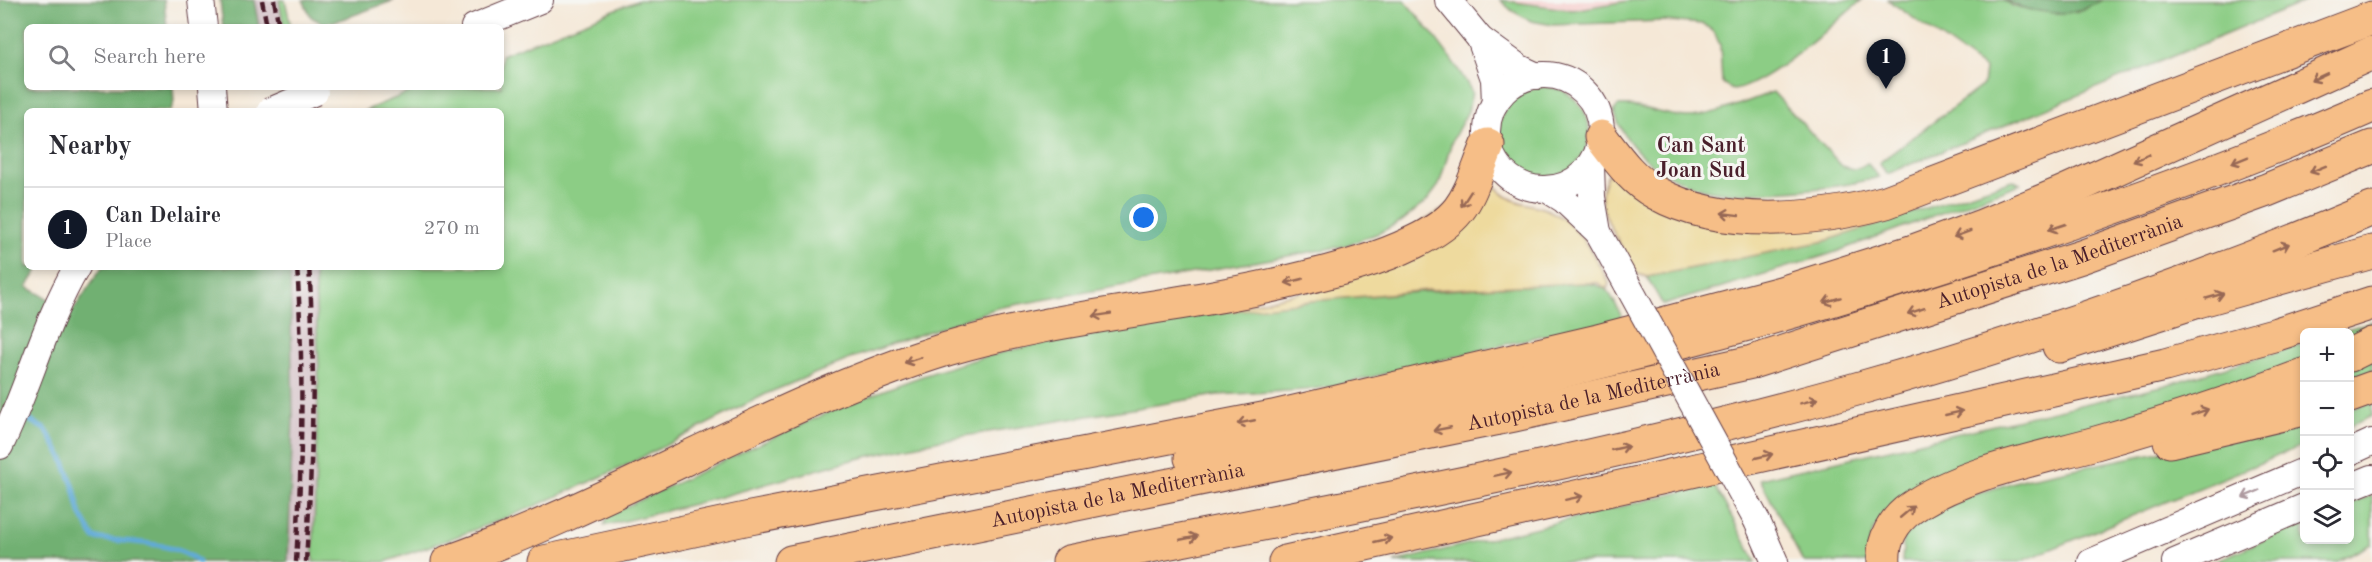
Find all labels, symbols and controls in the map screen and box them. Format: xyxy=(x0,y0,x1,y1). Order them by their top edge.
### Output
search box xyxy=(24,24,504,90)
pin: 1 xyxy=(1866,40,1906,89)
icon: search xyxy=(45,41,78,74)
text: Search here xyxy=(93,46,206,68)
one-way arrow xyxy=(2310,72,2328,84)
text: Nearby xyxy=(48,134,132,160)
district label: Can Sant Joan Sud xyxy=(1656,135,1746,182)
one-way arrow xyxy=(2133,152,2151,164)
one-way arrow xyxy=(2232,156,2250,167)
one-way arrow xyxy=(2309,164,2328,175)
one-way arrow xyxy=(1460,191,1472,207)
your location xyxy=(1129,203,1158,232)
text: Can Delaire xyxy=(105,205,221,227)
one-way arrow xyxy=(1721,209,1740,220)
street label: Autopista de la Mediterrània xyxy=(1934,211,2186,313)
text: 1 xyxy=(62,219,73,239)
text: 270 m xyxy=(424,219,480,239)
one-way arrow xyxy=(2048,223,2067,234)
one-way arrow xyxy=(1953,229,1972,240)
text: Place xyxy=(105,232,152,252)
one-way arrow xyxy=(2271,241,2290,252)
one-way arrow xyxy=(1285,275,1304,287)
one-way arrow xyxy=(2205,290,2224,301)
one-way arrow xyxy=(1823,295,1842,306)
one-way arrow xyxy=(1907,306,1926,317)
one-way arrow xyxy=(1093,310,1113,321)
map controls xyxy=(2300,328,2354,544)
button: + xyxy=(2300,328,2354,382)
one-way arrow xyxy=(904,356,923,367)
street label: Autopista de la Mediterrània xyxy=(1465,359,1722,435)
button: − xyxy=(2300,382,2354,436)
one-way arrow xyxy=(1800,395,1819,407)
one-way arrow xyxy=(2190,406,2209,417)
one-way arrow xyxy=(1944,407,1964,418)
one-way arrow xyxy=(1236,417,1256,428)
one-way arrow xyxy=(1433,424,1452,435)
button: locate xyxy=(2300,436,2354,490)
one-way arrow xyxy=(1610,441,1629,453)
one-way arrow xyxy=(1754,449,1773,461)
street label: Autopista de la Mediterrània xyxy=(988,460,1246,532)
one-way arrow xyxy=(1493,468,1512,479)
one-way arrow xyxy=(2242,489,2260,500)
button: layers xyxy=(2300,490,2354,544)
one-way arrow xyxy=(1564,491,1583,503)
one-way arrow xyxy=(1899,505,1915,518)
one-way arrow xyxy=(1178,532,1198,543)
one-way arrow xyxy=(1373,533,1392,545)

